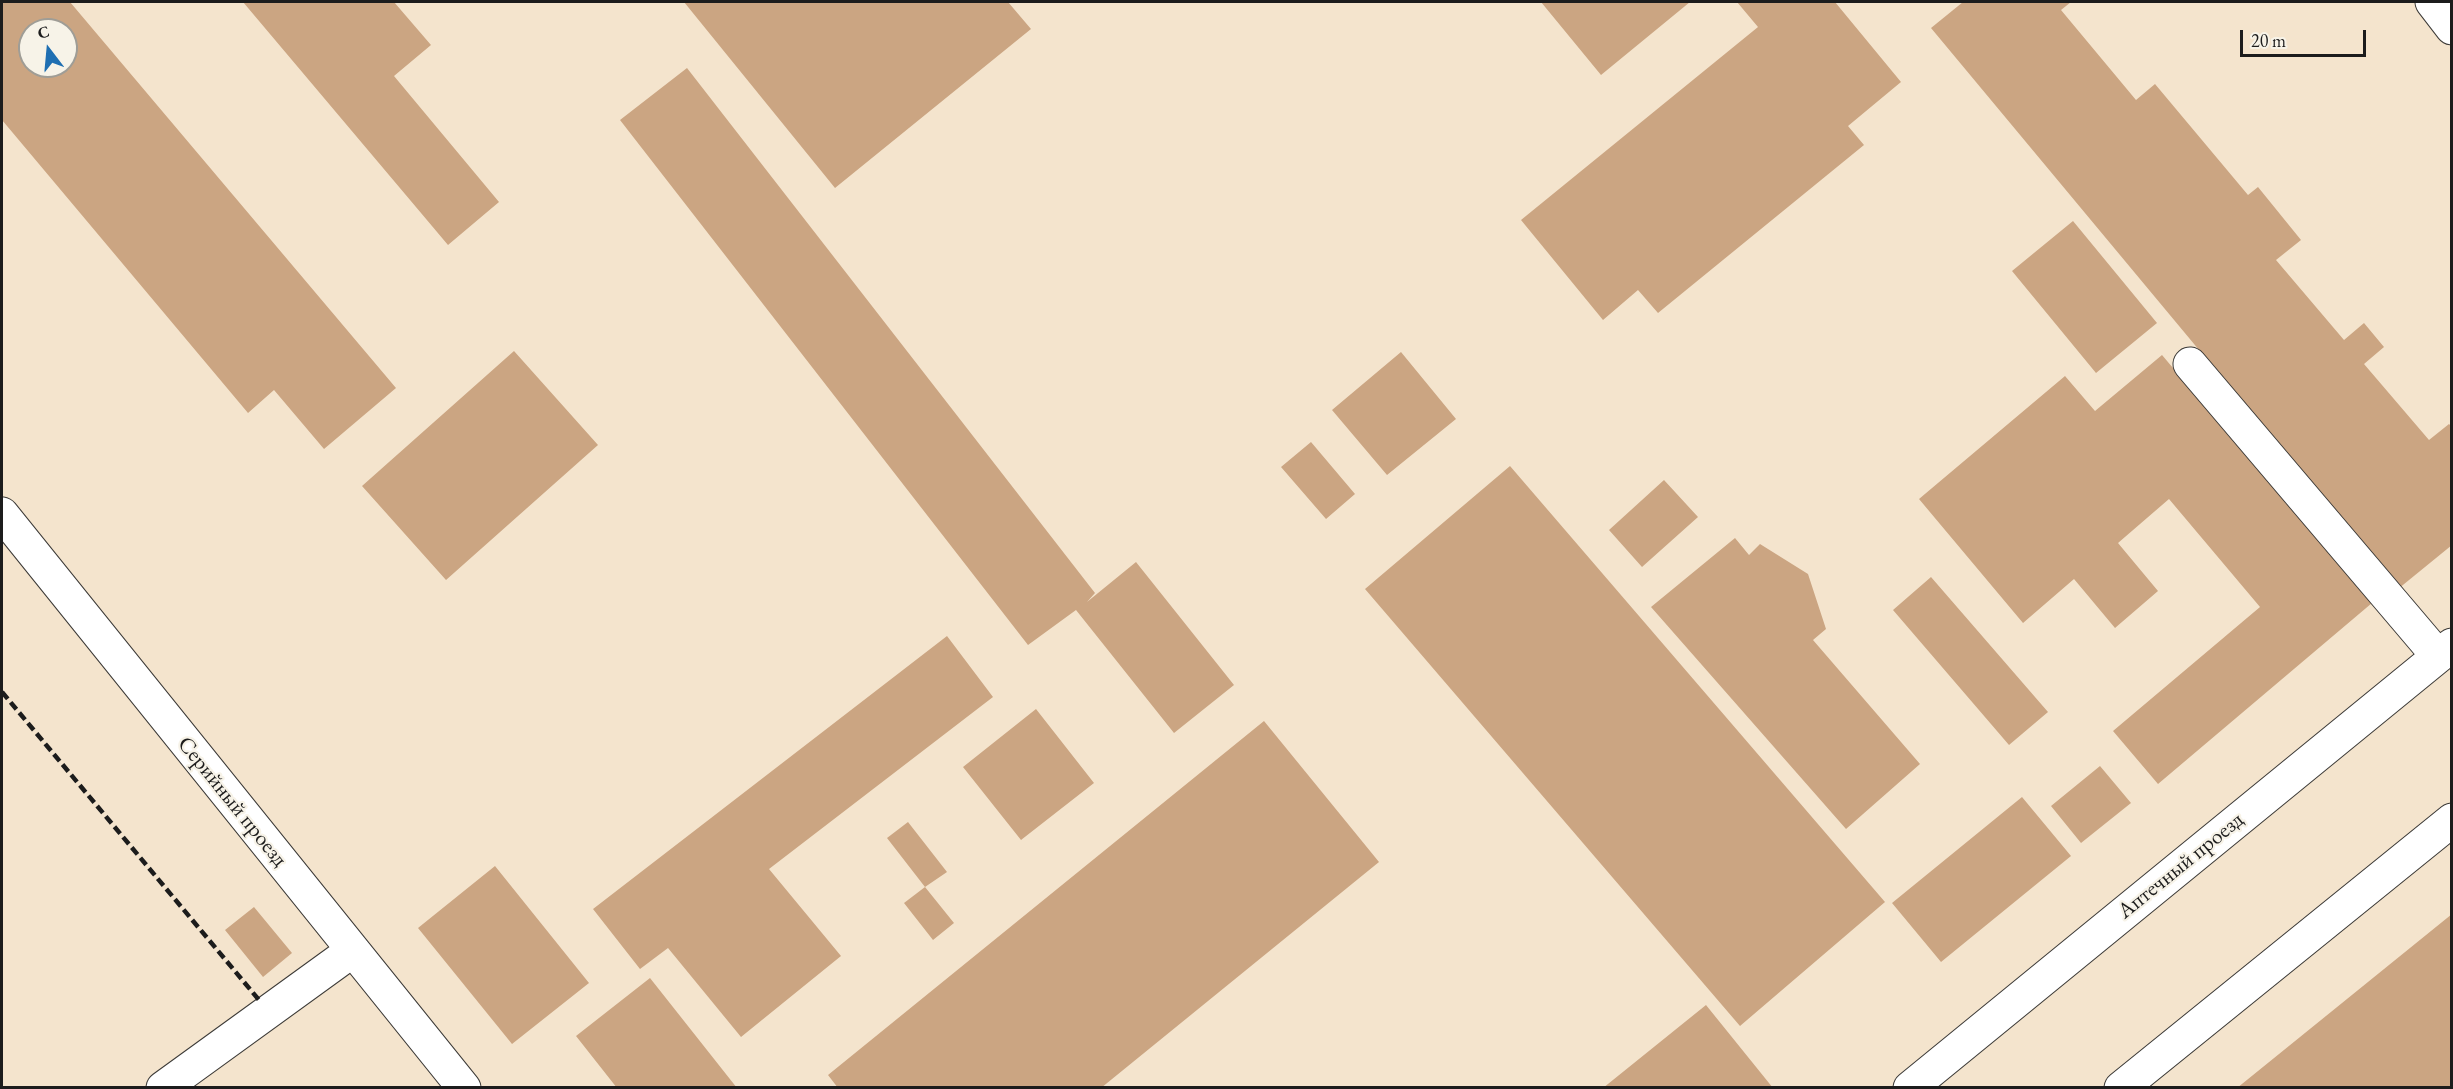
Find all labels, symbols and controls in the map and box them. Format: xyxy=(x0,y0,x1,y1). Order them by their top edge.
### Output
north arrow xyxy=(18,18,78,78)
scale bar xyxy=(2243,18,2369,56)
text: С xyxy=(35,20,52,44)
text: 20 m xyxy=(2251,29,2286,52)
street label: Серийный проезд xyxy=(171,732,293,872)
street label: Аптечный проезд xyxy=(2113,807,2249,925)

